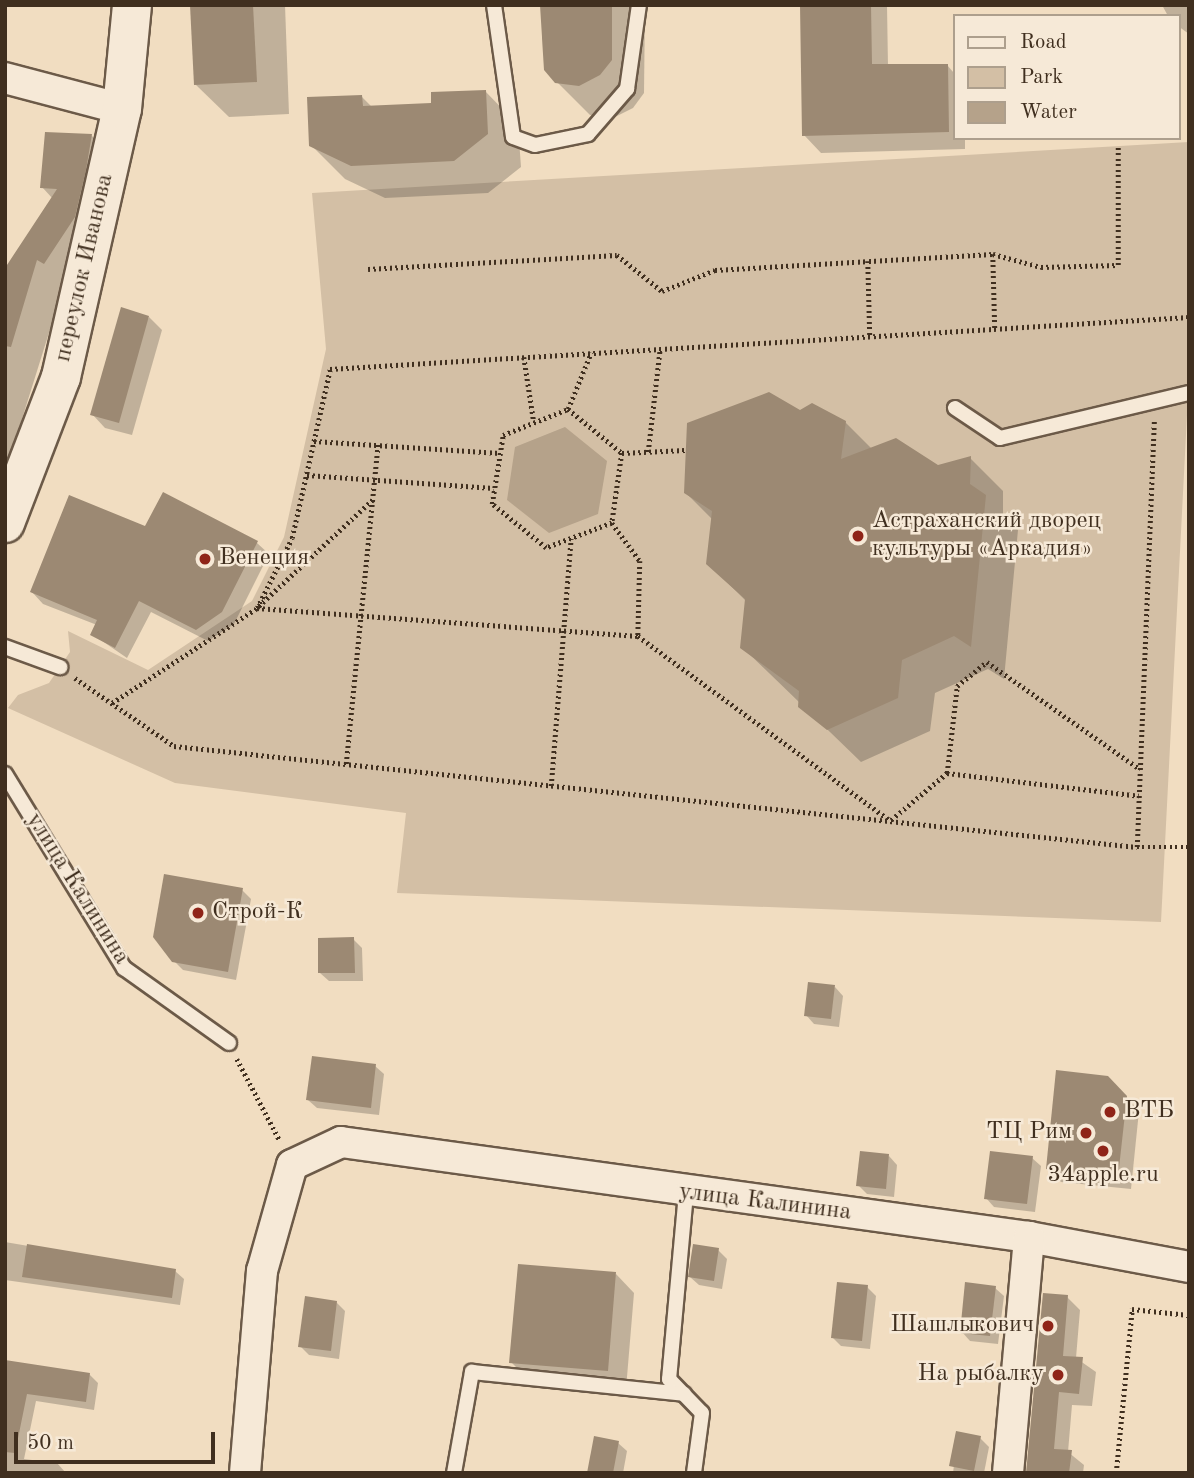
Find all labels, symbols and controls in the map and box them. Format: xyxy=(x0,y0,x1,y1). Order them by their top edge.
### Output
legend xyxy=(953,14,1180,140)
text: Road xyxy=(1020,32,1067,53)
text: Park xyxy=(1020,67,1063,88)
text: Water xyxy=(1020,102,1077,123)
street label: переулок Иванова xyxy=(49,171,121,365)
place label: Астраханский дворец культуры «Аркадия» xyxy=(872,508,1101,564)
marker: Астраханский дворец культуры «Аркадия» xyxy=(850,528,866,544)
place label: Венеция xyxy=(219,545,309,573)
marker: Венеция xyxy=(197,551,213,567)
street label: улица Калинина xyxy=(19,808,135,970)
place label: Строй-К xyxy=(212,899,303,927)
marker: Строй-К xyxy=(190,905,206,921)
place label: ВТБ xyxy=(1124,1098,1174,1126)
marker: ВТБ xyxy=(1102,1104,1118,1120)
place label: ТЦ Рим xyxy=(986,1119,1072,1147)
marker: ТЦ Рим xyxy=(1078,1125,1094,1141)
marker: 34apple.ru xyxy=(1095,1143,1111,1159)
place label: 34apple.ru xyxy=(1047,1162,1159,1190)
street label: улица Калинина xyxy=(677,1178,853,1228)
place label: Шашлыкович xyxy=(890,1312,1034,1340)
marker: Шашлыкович xyxy=(1040,1318,1056,1334)
place label: На рыбалку xyxy=(918,1361,1044,1389)
marker: На рыбалку xyxy=(1050,1367,1066,1383)
scale bar xyxy=(18,1418,219,1462)
text: 50 m xyxy=(27,1433,74,1454)

